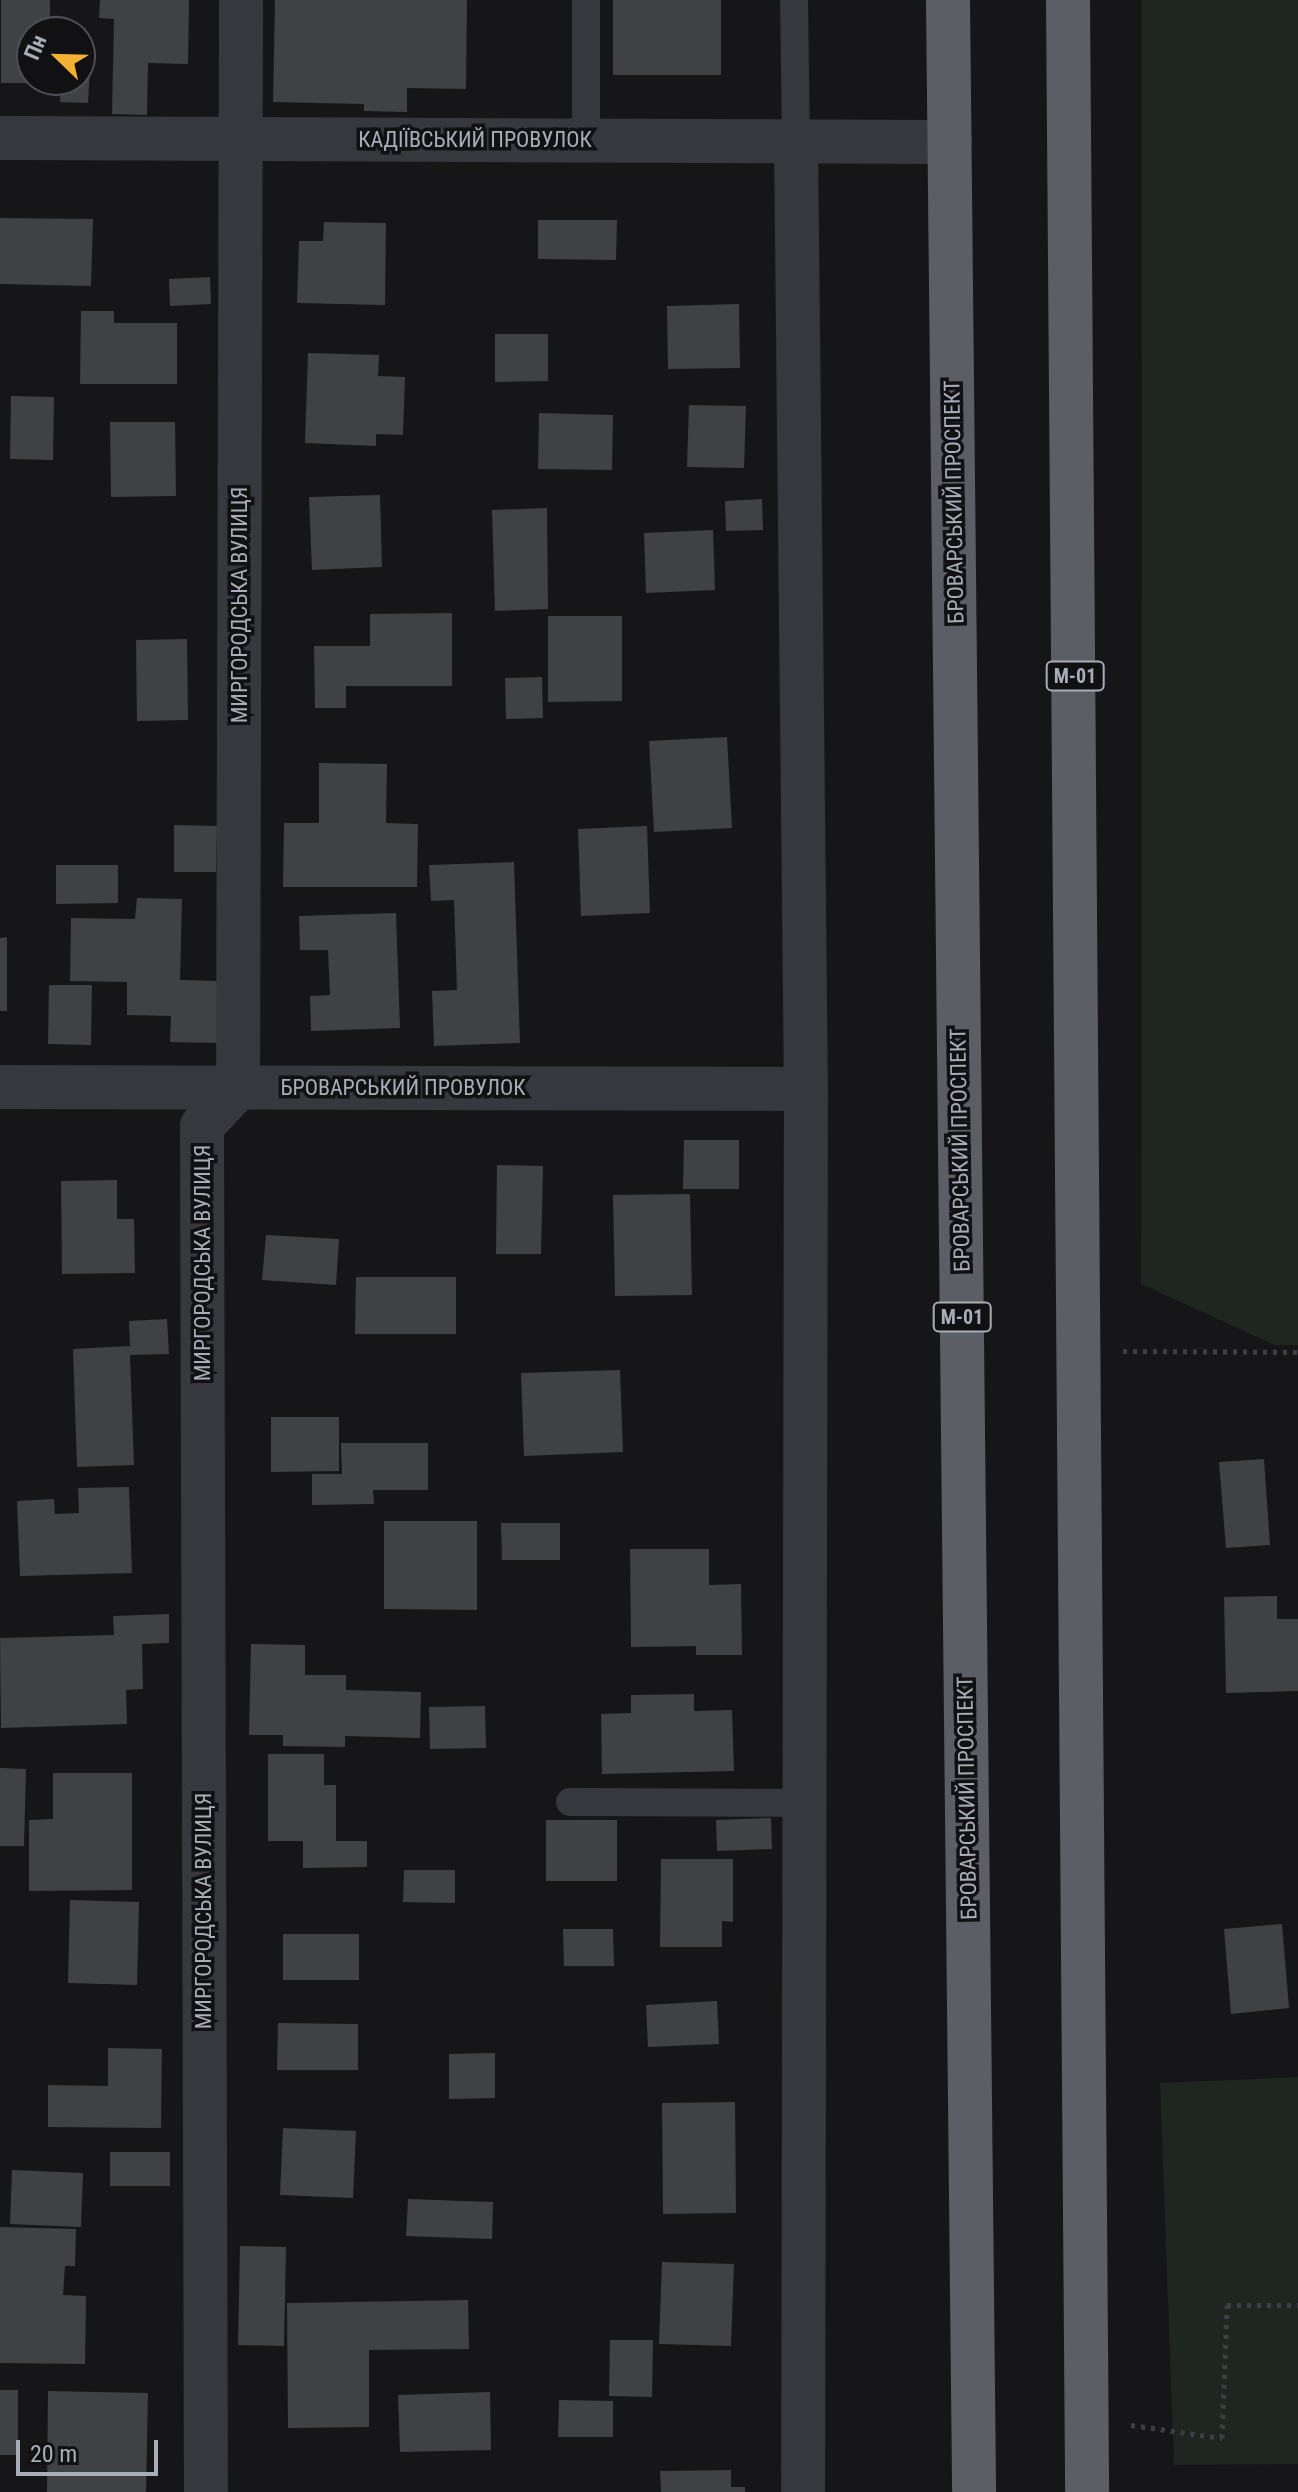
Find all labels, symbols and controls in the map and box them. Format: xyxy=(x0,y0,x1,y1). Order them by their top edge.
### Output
north arrow xyxy=(16,16,96,96)
text: Пн xyxy=(19,31,52,63)
street label: КАДІЇВСЬКИЙ ПРОВУЛОК xyxy=(358,127,592,153)
street label: БРОВАРСЬКИЙ ПРОСПЕКТ xyxy=(939,380,969,624)
street label: МИРГОРОДСЬКА ВУЛИЦЯ xyxy=(227,487,253,723)
road number: М-01 xyxy=(1045,660,1105,692)
street label: БРОВАРСЬКИЙ ПРОСПЕКТ xyxy=(945,1028,975,1272)
street label: БРОВАРСЬКИЙ ПРОВУЛОК xyxy=(280,1075,526,1101)
street label: МИРГОРОДСЬКА ВУЛИЦЯ xyxy=(190,1145,216,1381)
road number: М-01 xyxy=(932,1301,992,1333)
street label: БРОВАРСЬКИЙ ПРОСПЕКТ xyxy=(952,1676,982,1920)
street label: МИРГОРОДСЬКА ВУЛИЦЯ xyxy=(191,1793,217,2029)
scale bar xyxy=(20,2424,162,2474)
text: 20 m xyxy=(30,2440,77,2468)

